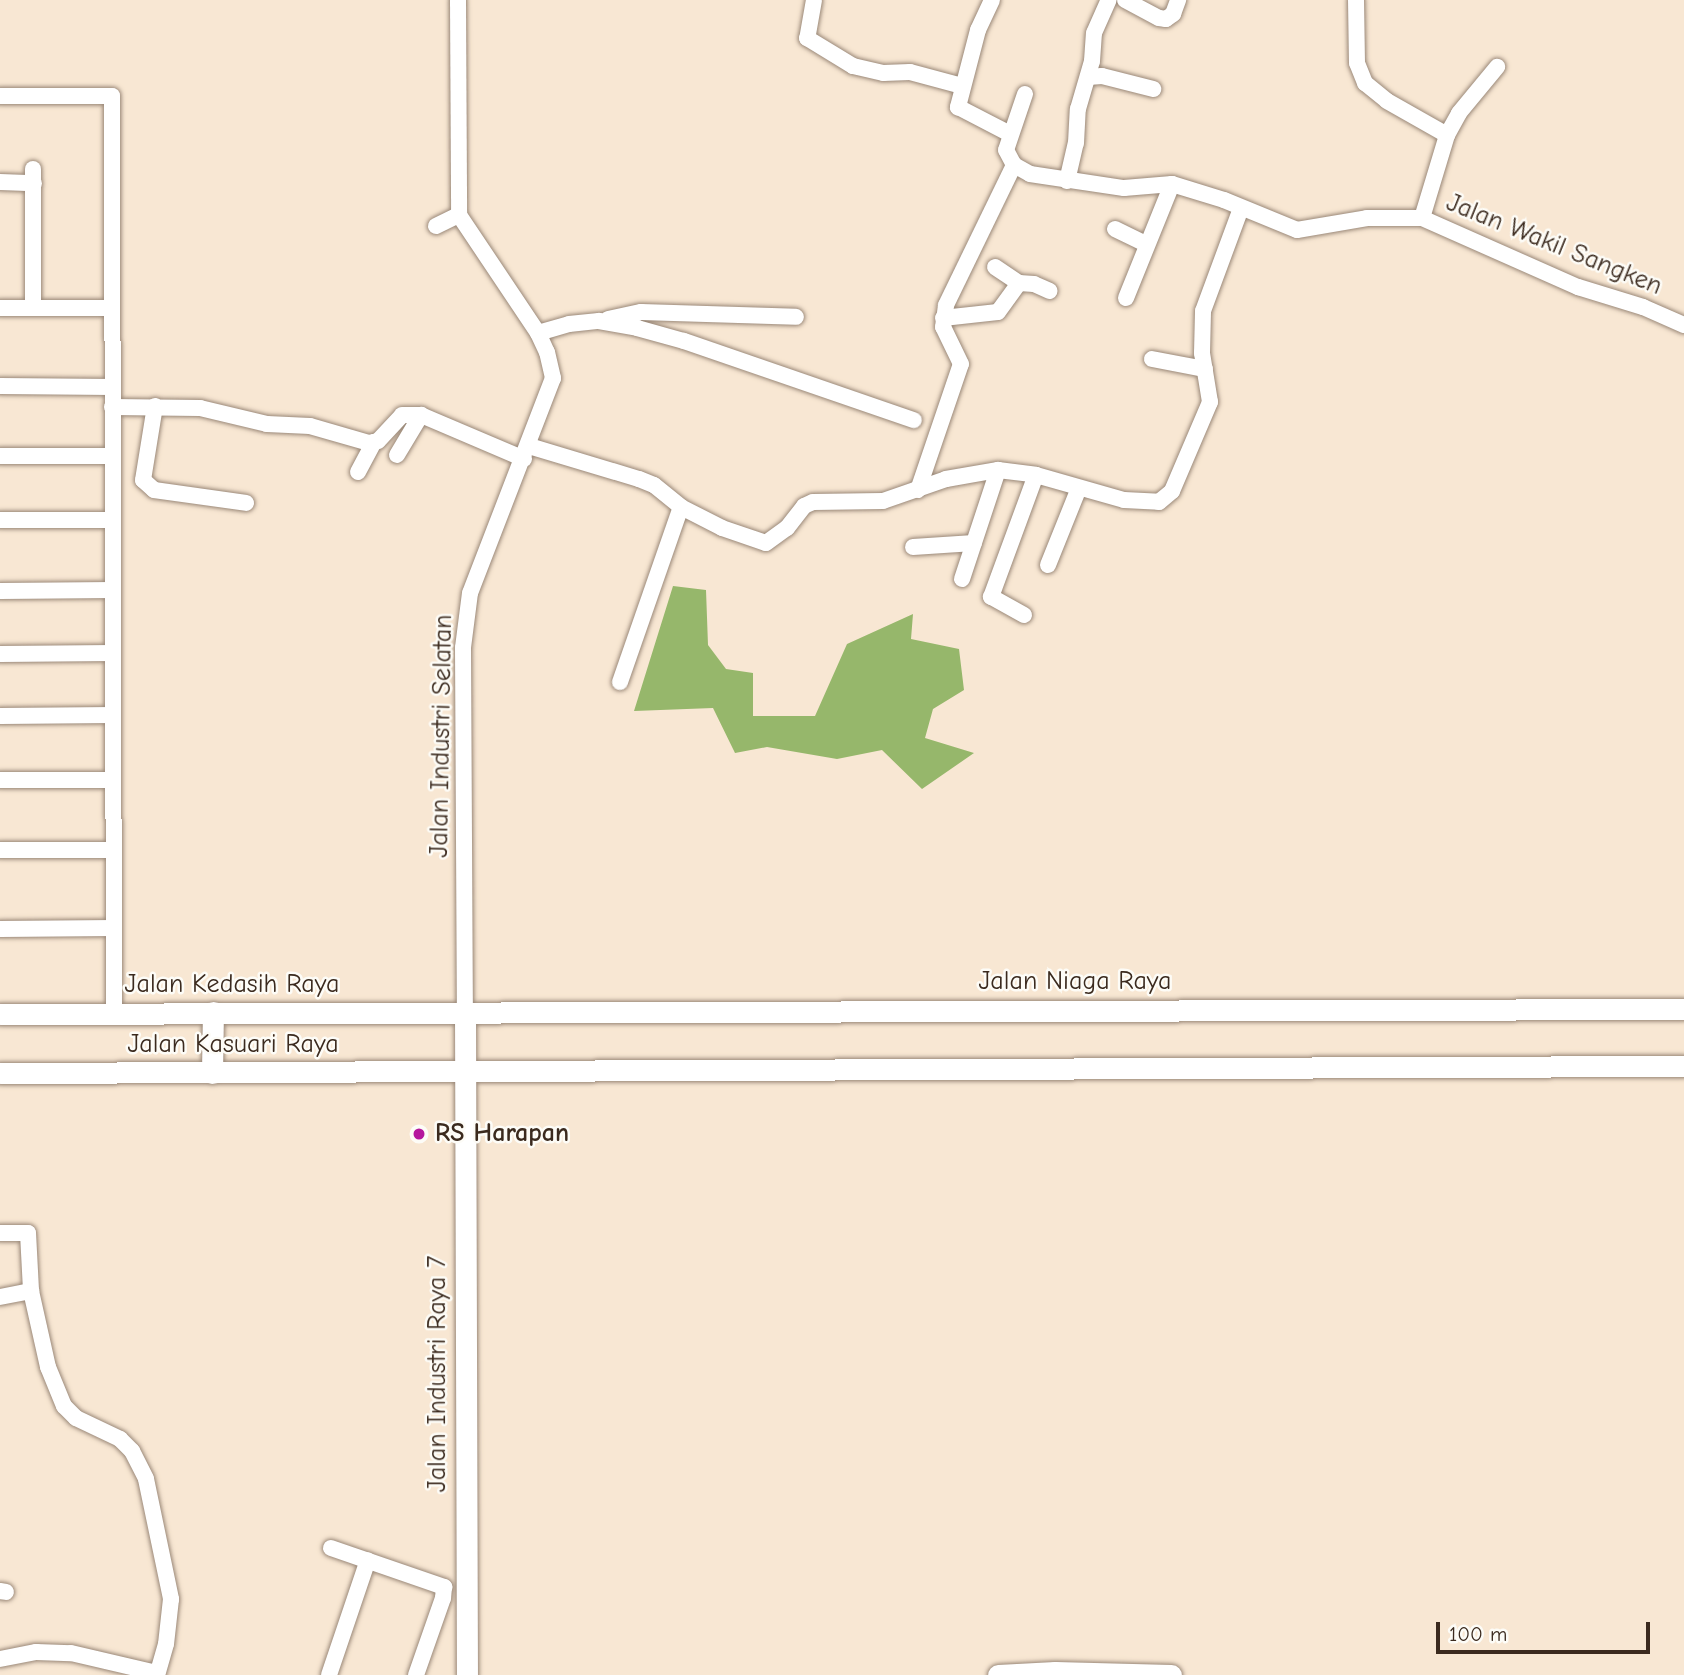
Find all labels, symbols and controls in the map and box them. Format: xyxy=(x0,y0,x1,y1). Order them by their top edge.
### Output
street label: Jalan Wakil Sangken xyxy=(1442,187,1666,303)
street label: Jalan Industri Selatan xyxy=(424,614,460,858)
street label: Jalan Niaga Raya xyxy=(978,966,1172,998)
street label: Jalan Kedasih Raya xyxy=(125,969,339,1001)
street label: Jalan Kasuari Raya xyxy=(127,1029,339,1061)
place label: RS Harapan xyxy=(435,1118,569,1150)
marker: RS Harapan xyxy=(409,1124,429,1144)
street label: Jalan Industri Raya 7 xyxy=(422,1256,454,1492)
scale bar xyxy=(1439,1608,1652,1652)
text: 100 m xyxy=(1449,1622,1507,1646)

